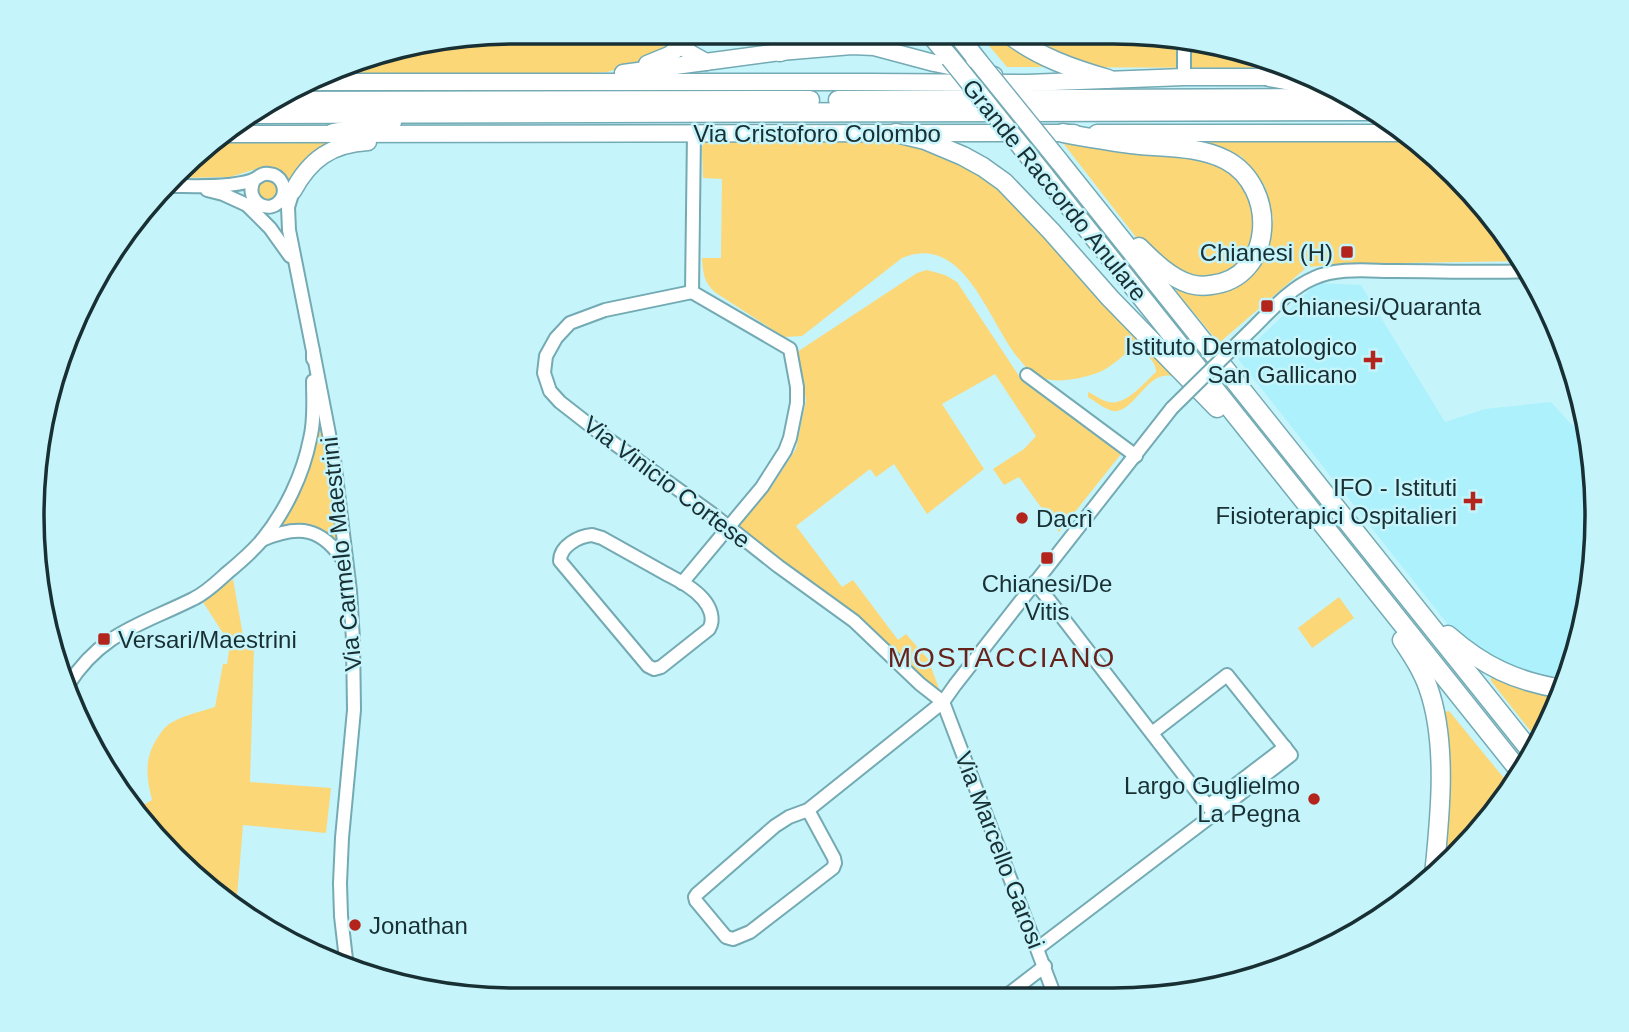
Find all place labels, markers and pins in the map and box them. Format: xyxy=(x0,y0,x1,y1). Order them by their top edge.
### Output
place label: Chianesi (H) xyxy=(1200,239,1333,266)
marker: Chianesi (H) xyxy=(1339,244,1355,260)
place label: Chianesi/Quaranta xyxy=(1281,293,1482,320)
marker: Chianesi/Quaranta xyxy=(1259,298,1275,314)
place label: Istituto Dermatologico San Gallicano xyxy=(1125,333,1357,388)
marker: Istituto Dermatologico San Gallicano xyxy=(1363,350,1383,370)
place label: IFO - Istituti Fisioterapici Ospitalieri xyxy=(1216,474,1457,529)
marker: IFO - Istituti Fisioterapici Ospitalieri xyxy=(1463,491,1483,511)
place label: Dacrì xyxy=(1036,505,1093,532)
marker: Dacrì xyxy=(1014,510,1030,526)
marker: Chianesi/De Vitis xyxy=(1039,550,1055,566)
place label: Chianesi/De Vitis xyxy=(982,570,1112,625)
place label: Versari/Maestrini xyxy=(118,626,297,653)
marker: Versari/Maestrini xyxy=(96,631,112,647)
place label: Largo Guglielmo La Pegna xyxy=(1124,772,1301,827)
marker: Largo Guglielmo La Pegna xyxy=(1306,791,1322,807)
place label: Jonathan xyxy=(369,912,468,939)
marker: Jonathan xyxy=(347,917,363,933)

